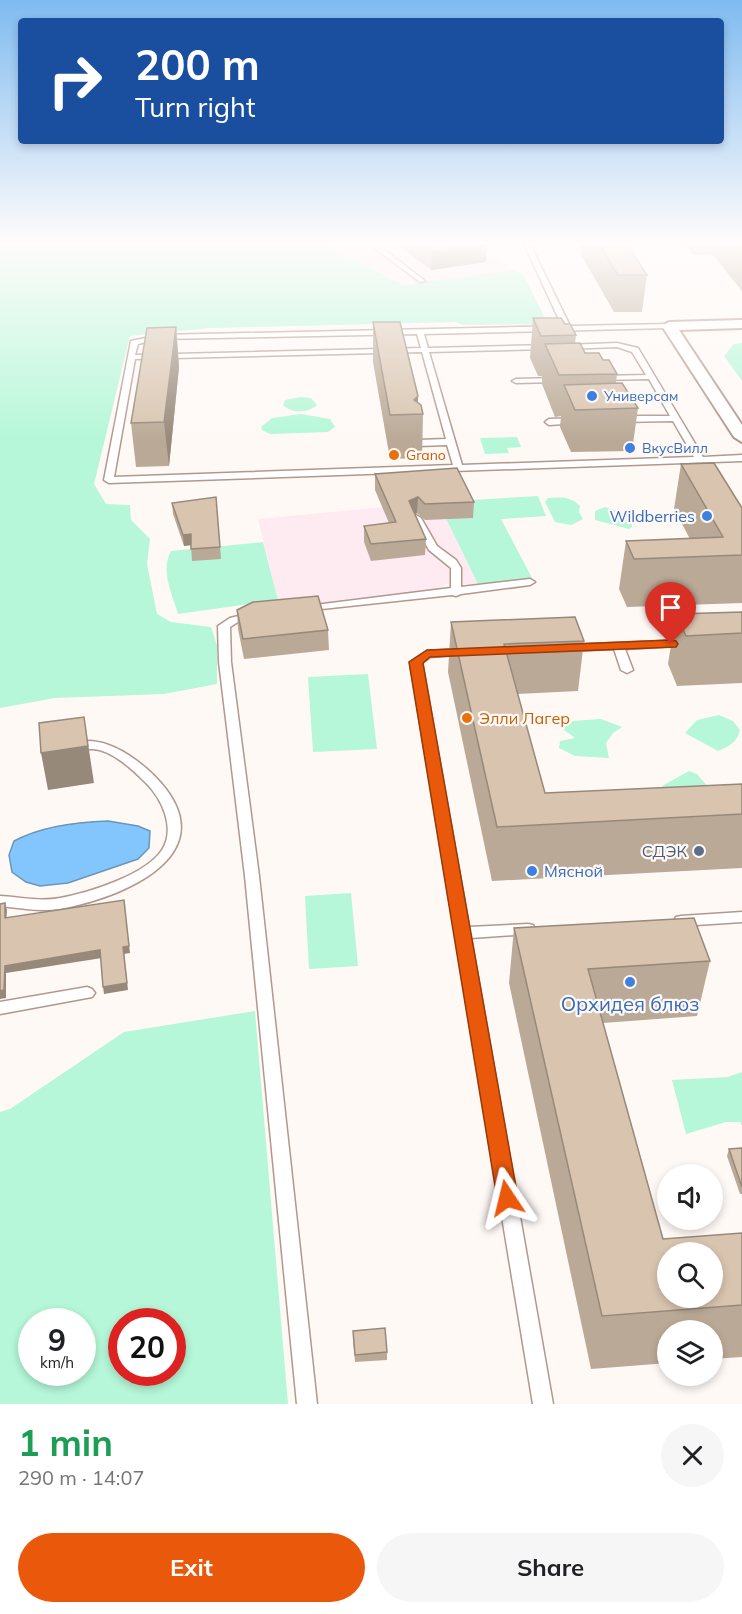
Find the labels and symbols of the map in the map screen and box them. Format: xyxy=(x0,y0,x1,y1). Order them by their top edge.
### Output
place label: Универсам xyxy=(603,387,678,405)
marker: Универсам xyxy=(585,389,599,403)
place label: ВкусВилл xyxy=(642,439,708,457)
marker: ВкусВилл xyxy=(623,441,637,455)
place label: Grano xyxy=(406,446,446,464)
marker: Grano xyxy=(387,448,401,462)
place label: Wildberries xyxy=(610,506,695,526)
marker: Wildberries xyxy=(700,509,714,523)
pin xyxy=(645,582,696,644)
place label: Элли Лагер xyxy=(479,708,570,728)
marker: Элли Лагер xyxy=(460,711,474,725)
place label: СДЭК xyxy=(642,841,687,861)
marker: СДЭК xyxy=(692,844,706,858)
place label: Мясной xyxy=(544,861,603,881)
marker: Мясной xyxy=(525,864,539,878)
marker: Орхидея блюз xyxy=(623,975,637,989)
place label: Орхидея блюз xyxy=(561,991,699,1016)
position arrow xyxy=(475,1166,539,1230)
speed limit sign: 20 xyxy=(108,1308,186,1386)

